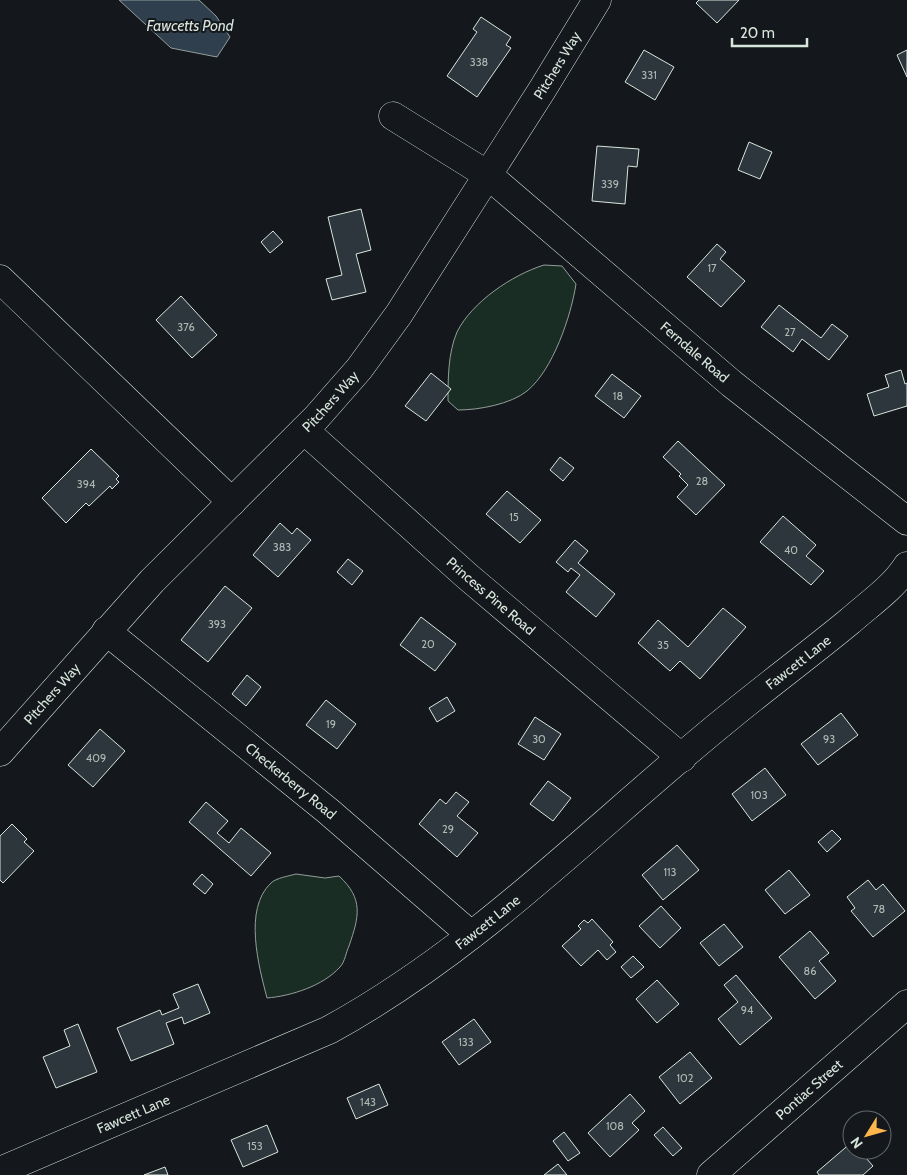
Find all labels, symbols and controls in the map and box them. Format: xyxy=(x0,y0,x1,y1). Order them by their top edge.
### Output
scale bar xyxy=(732,15,807,47)
water label: Fawcetts Pond xyxy=(147,17,235,35)
text: 20 m xyxy=(740,24,775,42)
street label: Pitchers Way xyxy=(530,28,585,103)
house number: 338 xyxy=(470,55,488,69)
house number: 331 xyxy=(641,68,657,82)
house number: 339 xyxy=(601,177,619,191)
house number: 17 xyxy=(707,261,717,275)
street label: Ferndale Road xyxy=(657,318,733,386)
house number: 376 xyxy=(177,320,195,334)
house number: 27 xyxy=(784,325,796,339)
street label: Pitchers Way xyxy=(298,367,362,436)
house number: 18 xyxy=(613,389,623,403)
house number: 28 xyxy=(696,474,708,488)
house number: 394 xyxy=(77,477,96,491)
house number: 15 xyxy=(509,510,519,524)
house number: 383 xyxy=(273,540,291,554)
house number: 40 xyxy=(784,543,798,557)
street label: Princess Pine Road xyxy=(443,553,539,639)
house number: 393 xyxy=(208,617,226,631)
street label: Fawcett Lane xyxy=(762,631,834,693)
house number: 20 xyxy=(421,637,435,651)
house number: 35 xyxy=(657,638,669,652)
street label: Pitchers Way xyxy=(20,659,84,728)
house number: 19 xyxy=(326,717,336,731)
house number: 30 xyxy=(532,732,546,746)
house number: 93 xyxy=(823,732,835,746)
street label: Checkerberry Road xyxy=(242,739,340,823)
house number: 409 xyxy=(86,751,106,765)
house number: 103 xyxy=(750,788,768,802)
house number: 29 xyxy=(442,822,454,836)
house number: 113 xyxy=(663,865,677,879)
street label: Fawcett Lane xyxy=(452,891,524,953)
house number: 78 xyxy=(873,902,885,916)
house number: 86 xyxy=(804,964,816,978)
house number: 94 xyxy=(741,1003,754,1017)
house number: 133 xyxy=(458,1035,474,1049)
street label: Pontiac Street xyxy=(772,1055,846,1124)
house number: 102 xyxy=(676,1071,694,1085)
street label: Fawcett Lane xyxy=(94,1090,173,1138)
house number: 143 xyxy=(360,1095,376,1109)
north arrow xyxy=(842,1110,892,1160)
house number: 108 xyxy=(606,1119,624,1133)
text: N xyxy=(846,1133,867,1152)
house number: 153 xyxy=(247,1139,263,1153)

